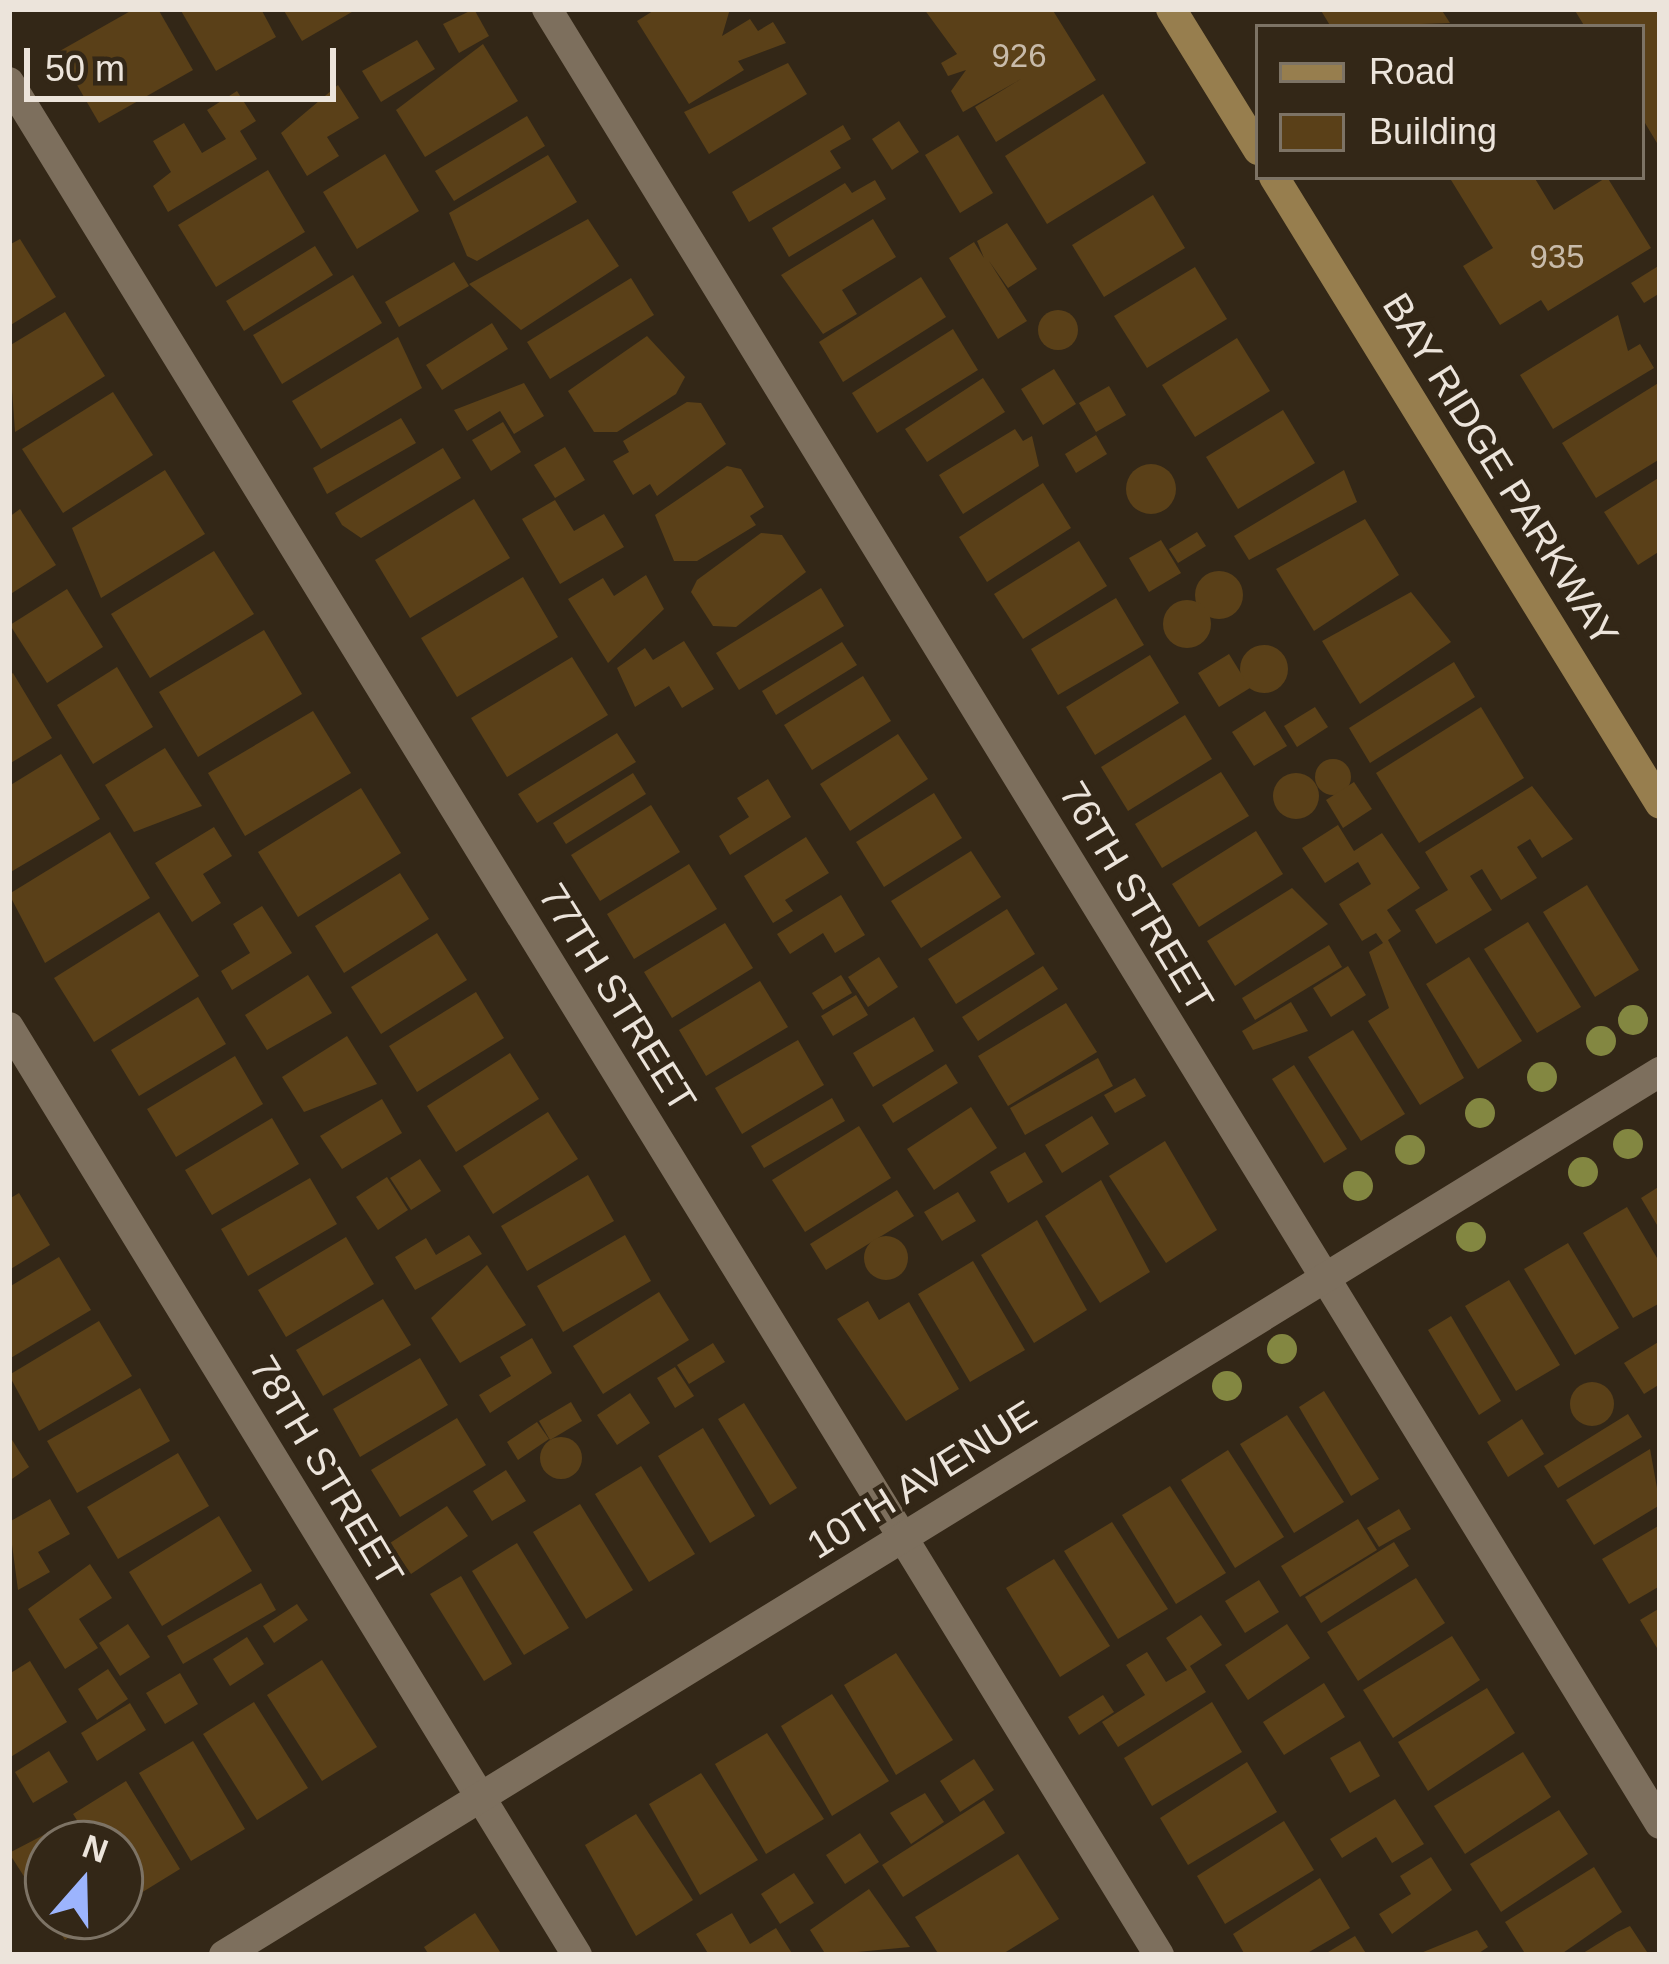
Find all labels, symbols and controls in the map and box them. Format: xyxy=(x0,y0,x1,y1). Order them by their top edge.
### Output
scale bar xyxy=(30,24,342,98)
legend xyxy=(1255,24,1645,180)
house number: 926 xyxy=(991,36,1047,76)
text: 50 m xyxy=(45,48,125,89)
text: Road xyxy=(1369,51,1455,92)
text: Building xyxy=(1369,111,1497,152)
house number: 935 xyxy=(1529,237,1585,277)
street label: BAY RIDGE PARKWAY xyxy=(1372,285,1628,655)
street label: 76TH STREET xyxy=(1049,773,1223,1021)
street label: 77TH STREET xyxy=(528,875,706,1121)
street label: 78TH STREET xyxy=(239,1347,413,1595)
street label: 10TH AVENUE xyxy=(798,1390,1046,1570)
north arrow xyxy=(24,1820,144,1940)
text: N xyxy=(78,1827,113,1870)

